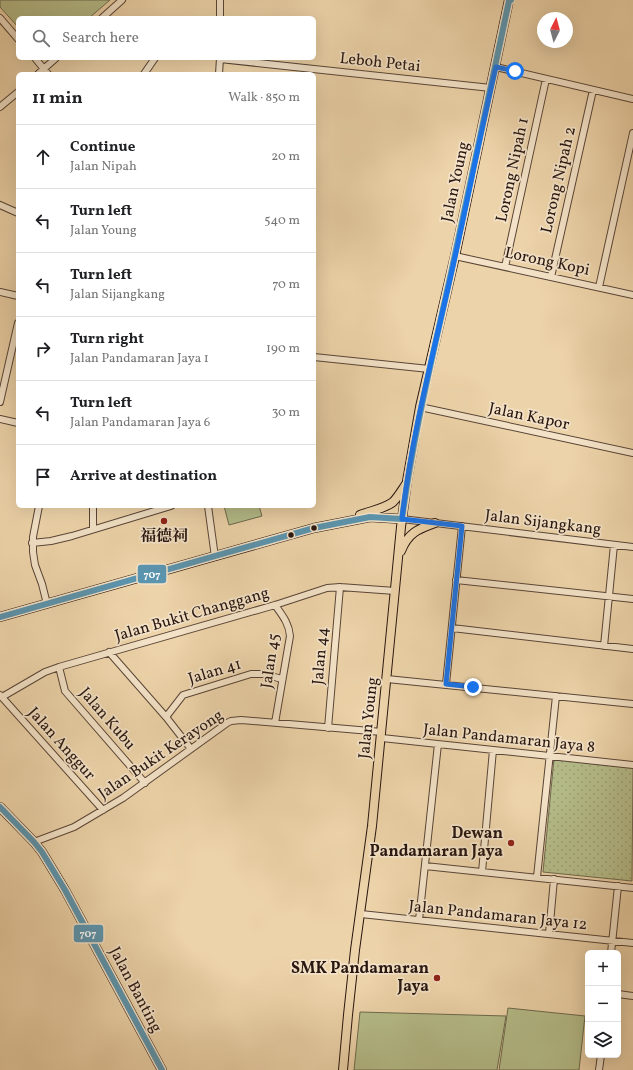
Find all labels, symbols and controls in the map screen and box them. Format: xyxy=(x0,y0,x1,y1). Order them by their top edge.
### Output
north arrow xyxy=(537,12,573,48)
search box xyxy=(16,16,316,60)
icon: search xyxy=(30,27,52,49)
text: Search here xyxy=(62,28,139,49)
street label: Leboh Petai xyxy=(338,48,422,78)
route start xyxy=(506,62,524,80)
text: 11 min xyxy=(32,87,83,110)
text: Walk · 850 m xyxy=(228,89,300,107)
street label: Lorong Nipah 1 xyxy=(491,116,535,224)
street label: Lorong Nipah 2 xyxy=(536,125,582,235)
text: Continue xyxy=(70,137,135,158)
street label: Jalan Young xyxy=(437,140,475,224)
icon: ahead xyxy=(32,146,54,168)
text: 20 m xyxy=(271,148,300,166)
text: Jalan Nipah xyxy=(70,158,137,176)
text: Turn left xyxy=(70,201,132,222)
icon: left xyxy=(32,210,54,232)
text: 540 m xyxy=(264,212,300,230)
text: Jalan Young xyxy=(70,222,137,240)
street label: Lorong Kopi xyxy=(502,242,592,282)
text: Turn left xyxy=(70,265,132,286)
icon: left xyxy=(32,274,54,296)
text: 70 m xyxy=(272,276,300,294)
text: Jalan Sijangkang xyxy=(70,286,165,304)
text: Turn right xyxy=(70,329,144,350)
icon: right xyxy=(32,338,54,360)
text: 190 m xyxy=(266,340,300,358)
text: Jalan Pandamaran Jaya 1 xyxy=(70,350,209,368)
text: Turn left xyxy=(70,393,132,414)
street label: Jalan Kapor xyxy=(487,398,572,436)
icon: left xyxy=(32,402,54,424)
text: 30 m xyxy=(272,404,300,422)
text: Jalan Pandamaran Jaya 6 xyxy=(70,414,210,432)
icon: arrive xyxy=(32,466,54,488)
text: Arrive at destination xyxy=(70,466,217,487)
street label: Jalan Sijangkang xyxy=(484,505,602,541)
marker: 福德祠 xyxy=(159,516,169,526)
unlabelled marker xyxy=(309,523,319,533)
place label: 福德祠 xyxy=(140,526,188,548)
unlabelled marker xyxy=(286,530,296,540)
line badge: 707 xyxy=(137,564,167,584)
text: 707 xyxy=(144,568,160,583)
street label: Jalan Bukit Changgang xyxy=(112,582,272,648)
street label: Jalan 44 xyxy=(308,626,334,686)
street label: Jalan 45 xyxy=(256,632,286,690)
street label: Jalan 41 xyxy=(186,654,244,690)
street label: Jalan Young xyxy=(354,676,384,760)
route end xyxy=(464,678,482,696)
street label: Jalan Kubu xyxy=(74,683,140,755)
street label: Jalan Anggur xyxy=(22,703,100,786)
street label: Jalan Bukit Kerayong xyxy=(94,705,228,805)
street label: Jalan Pandamaran Jaya 8 xyxy=(422,719,596,759)
place label: Dewan Pandamaran Jaya xyxy=(369,823,503,863)
marker: Dewan Pandamaran Jaya xyxy=(506,838,516,848)
street label: Jalan Pandamaran Jaya 12 xyxy=(408,896,588,936)
line badge: 707 xyxy=(73,924,104,943)
text: 707 xyxy=(80,927,96,942)
street label: Jalan Banting xyxy=(103,943,167,1037)
map controls xyxy=(585,950,621,1058)
button: + xyxy=(585,950,621,986)
place label: SMK Pandamaran Jaya xyxy=(291,958,429,998)
marker: SMK Pandamaran Jaya xyxy=(432,973,442,983)
button: − xyxy=(585,986,621,1022)
button: layers xyxy=(585,1022,621,1058)

